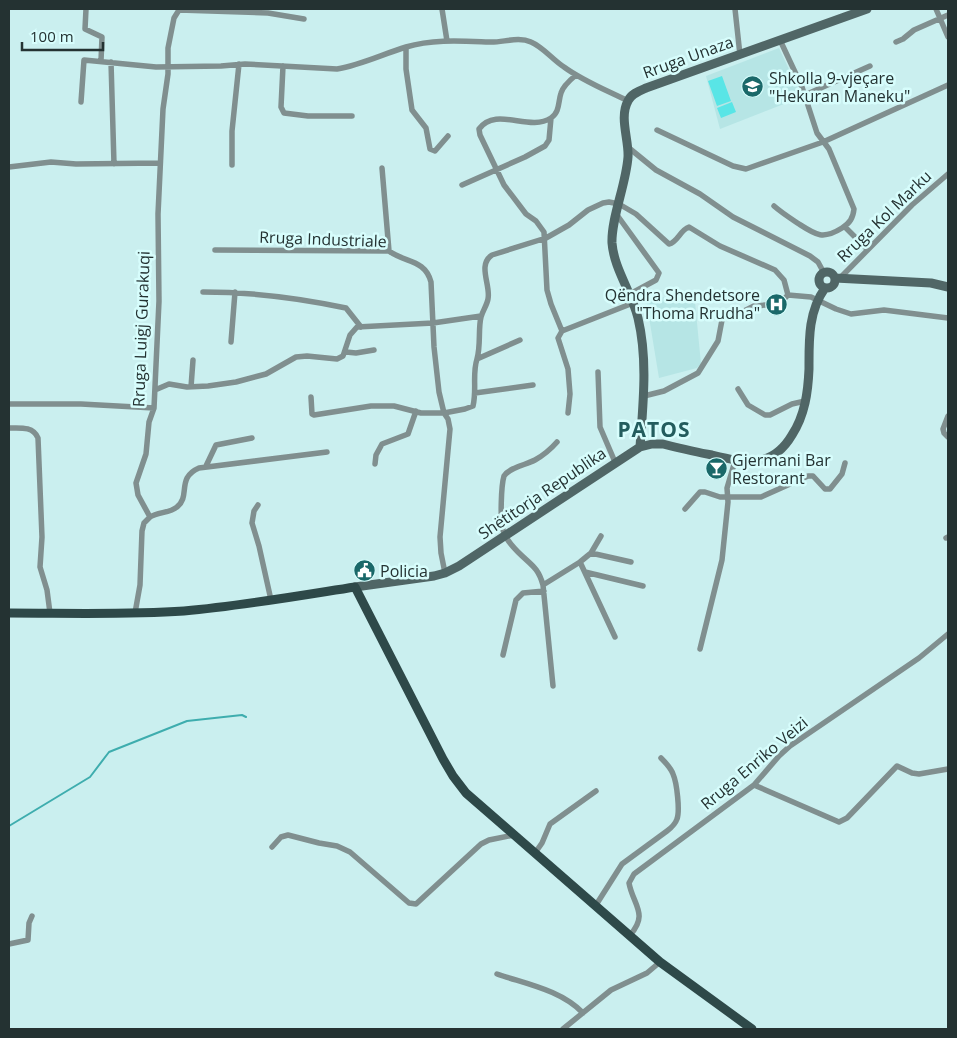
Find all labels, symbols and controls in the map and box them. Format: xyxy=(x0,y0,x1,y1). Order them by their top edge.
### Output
scale bar xyxy=(22,20,104,52)
text: 100 m xyxy=(30,26,74,46)
street label: Rruga Unaza xyxy=(640,30,736,84)
place label: Shkolla 9-vjeçare "Hekuran Maneku" xyxy=(769,67,910,107)
school or university icon: Shkolla 9-vjeçare "Hekuran Maneku" xyxy=(741,75,765,99)
street label: Rruga Kol Marku xyxy=(832,165,936,267)
street label: Rruga Industriale xyxy=(259,226,387,252)
street label: Rruga Luigj Gurakuqi xyxy=(127,251,155,407)
place label: Qëndra Shendetsore "Thoma Rrudha" xyxy=(605,284,760,324)
hospital icon: Qëndra Shendetsore "Thoma Rrudha" xyxy=(764,292,788,316)
district label: PATOS xyxy=(617,415,691,443)
street label: Shëtitorja Republika xyxy=(474,442,610,544)
place label: Gjermani Bar Restorant xyxy=(732,449,831,489)
bar icon: Gjermani Bar Restorant xyxy=(704,457,728,481)
public building icon: Policia xyxy=(352,559,376,583)
place label: Policia xyxy=(380,560,428,582)
street label: Rruga Enriko Veizi xyxy=(696,712,812,814)

